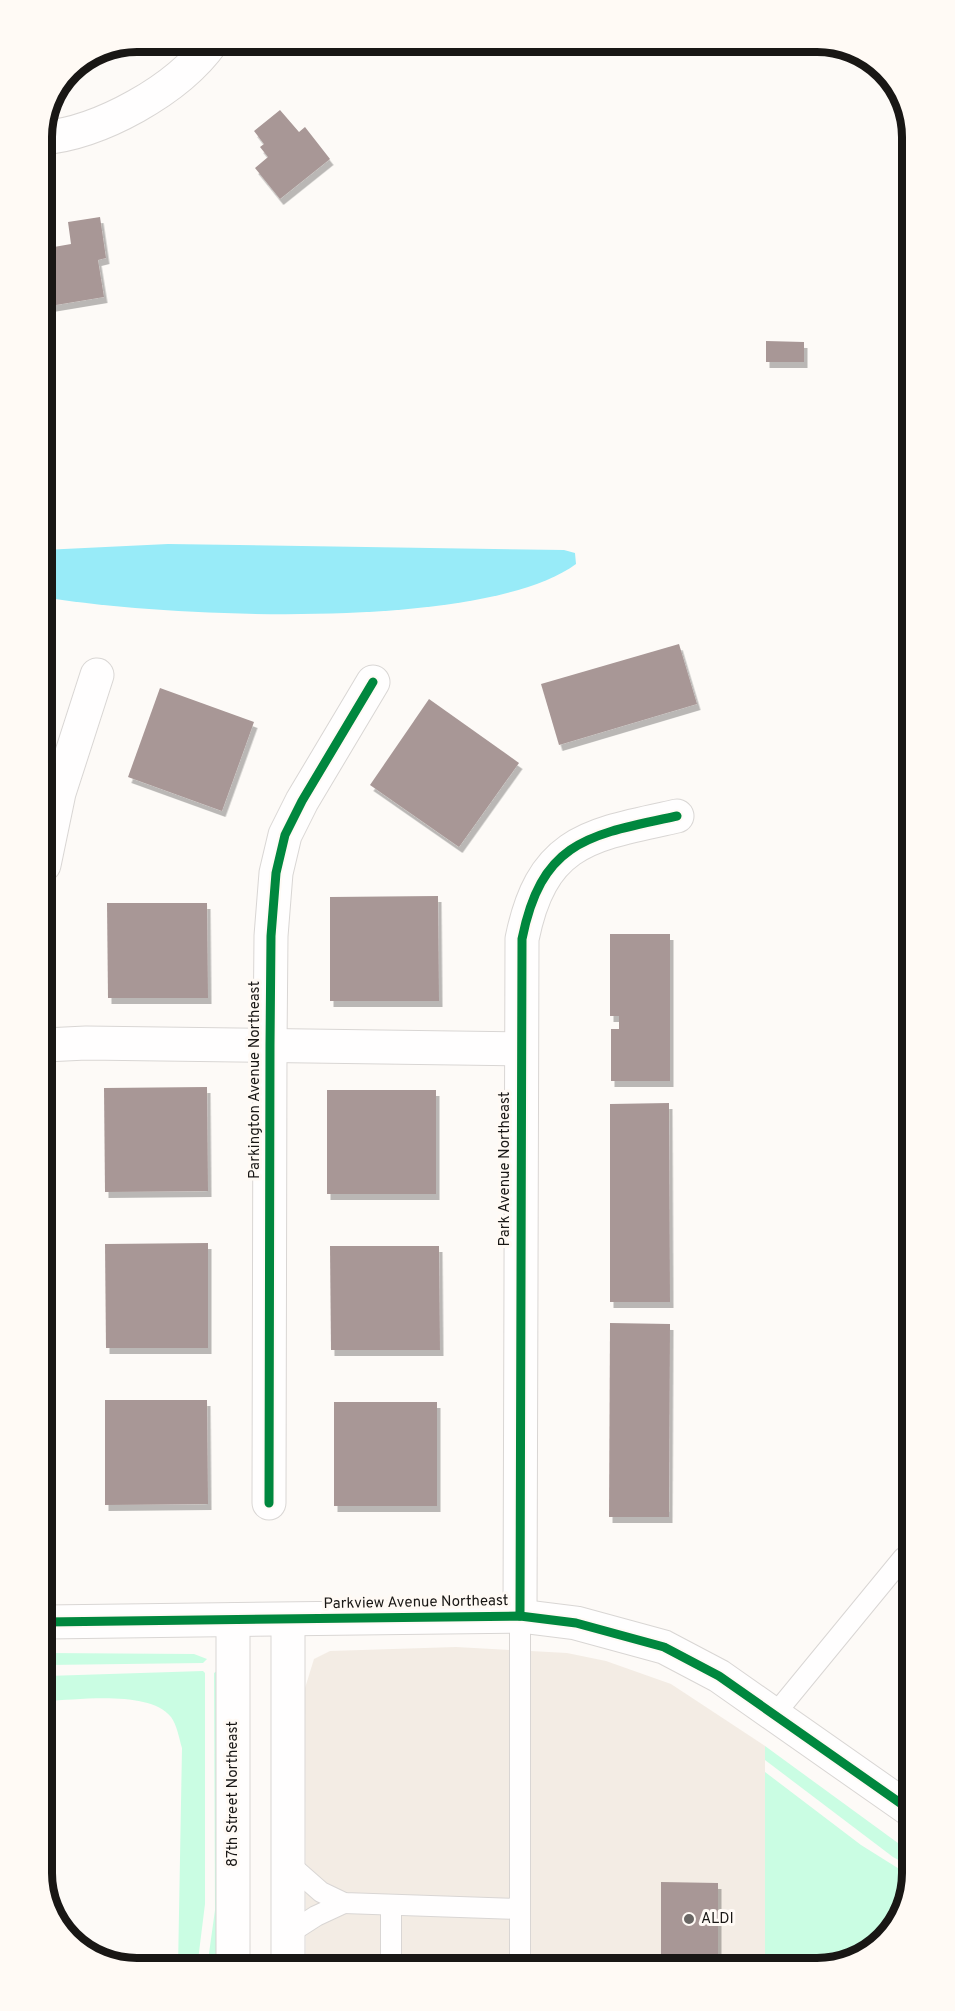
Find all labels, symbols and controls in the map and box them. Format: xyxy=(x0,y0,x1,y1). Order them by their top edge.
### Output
street label: Parkington Avenue Northeast xyxy=(246,981,265,1179)
street label: Park Avenue Northeast xyxy=(496,1091,515,1247)
street label: Parkview Avenue Northeast xyxy=(323,1592,509,1614)
street label: 87th Street Northeast xyxy=(224,1721,243,1867)
place label: ALDI xyxy=(701,1910,734,1929)
marker: ALDI xyxy=(682,1912,696,1926)

